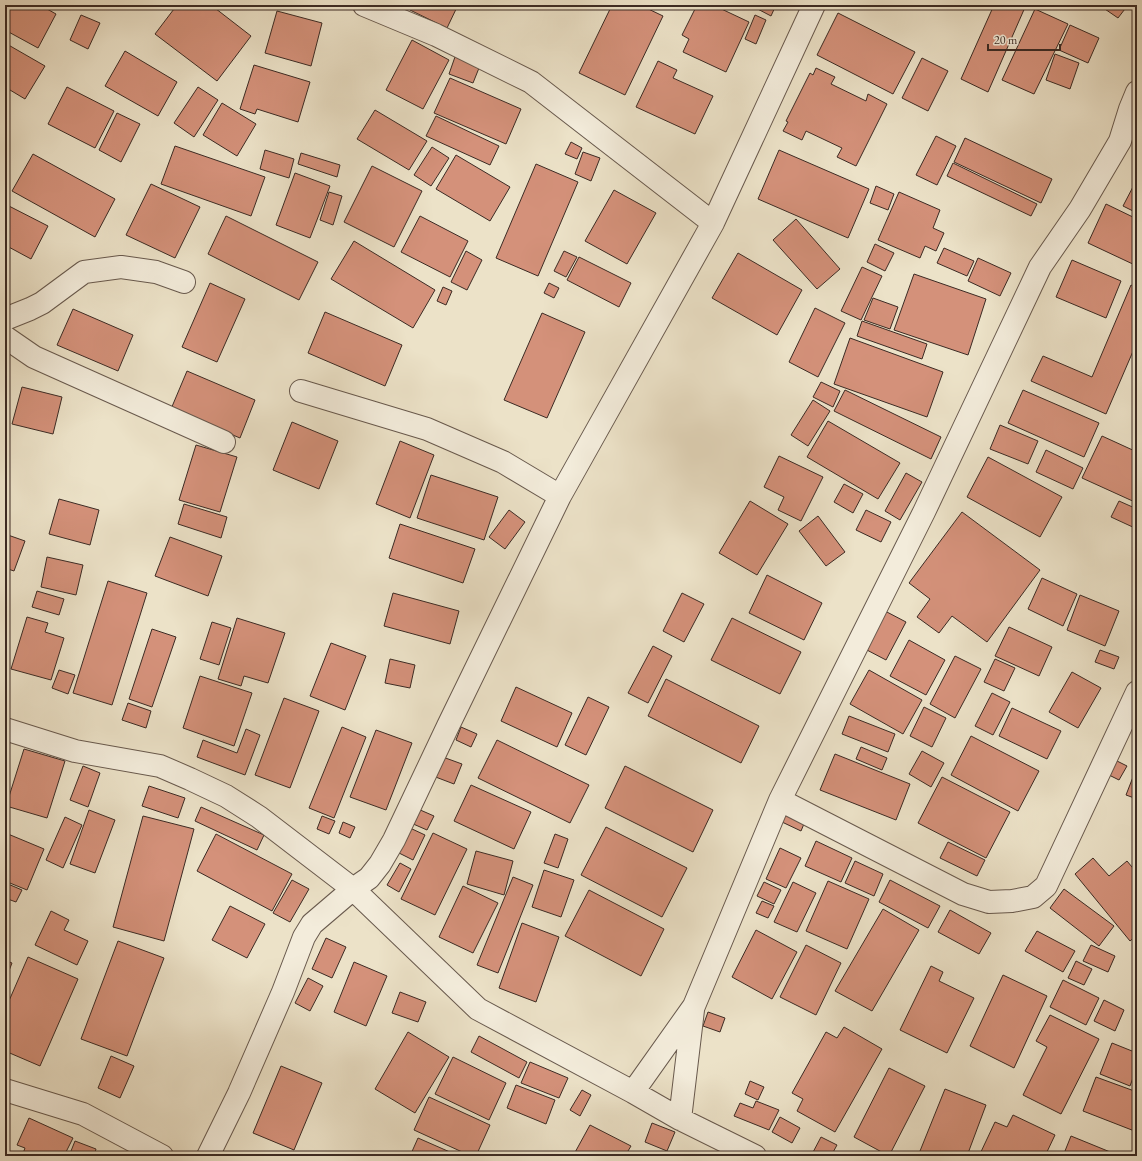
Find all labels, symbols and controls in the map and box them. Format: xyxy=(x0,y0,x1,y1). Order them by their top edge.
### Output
scale bar xyxy=(988,26,1060,52)
text: 20 m xyxy=(994,32,1018,48)

